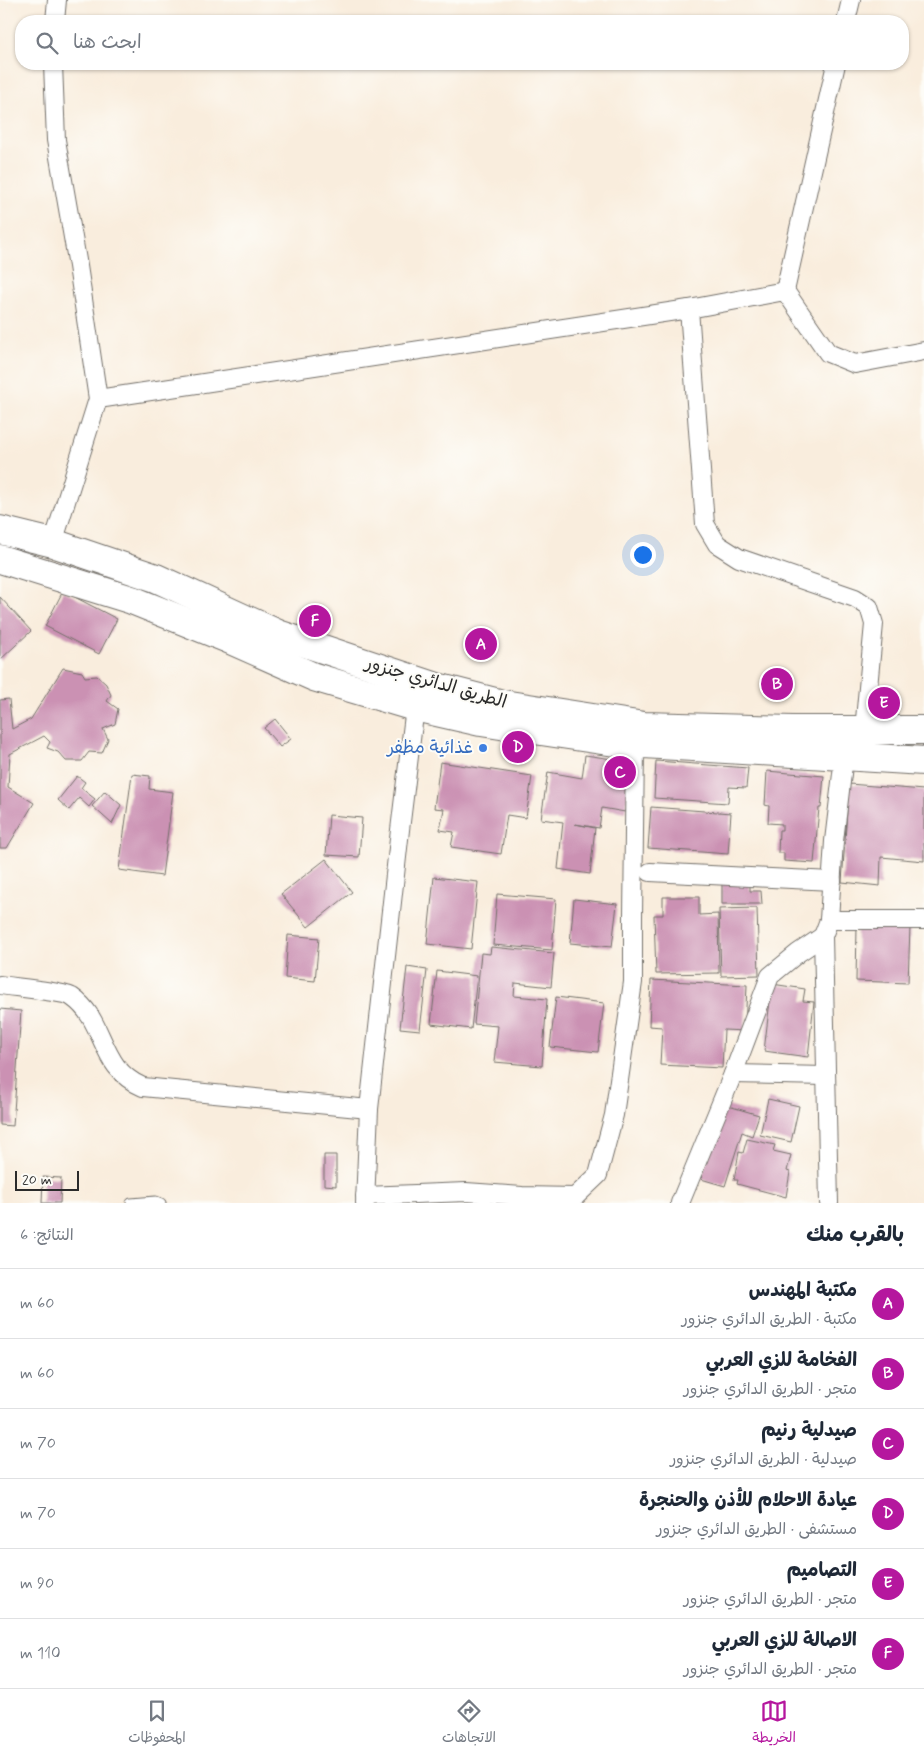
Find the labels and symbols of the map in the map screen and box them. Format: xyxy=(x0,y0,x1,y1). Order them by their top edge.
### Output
your location xyxy=(630,542,656,568)
pin: F xyxy=(299,602,331,640)
pin: A xyxy=(465,625,497,663)
street label: الطريق الدائري جنزور xyxy=(361,651,509,715)
pin: B xyxy=(761,665,793,703)
pin: E xyxy=(868,684,900,722)
pin: D xyxy=(502,728,534,766)
place label: غذائية مظفر xyxy=(385,736,473,760)
marker: غذائية مظفر xyxy=(477,742,489,754)
pin: C xyxy=(604,753,636,791)
scale bar xyxy=(15,1168,79,1191)

